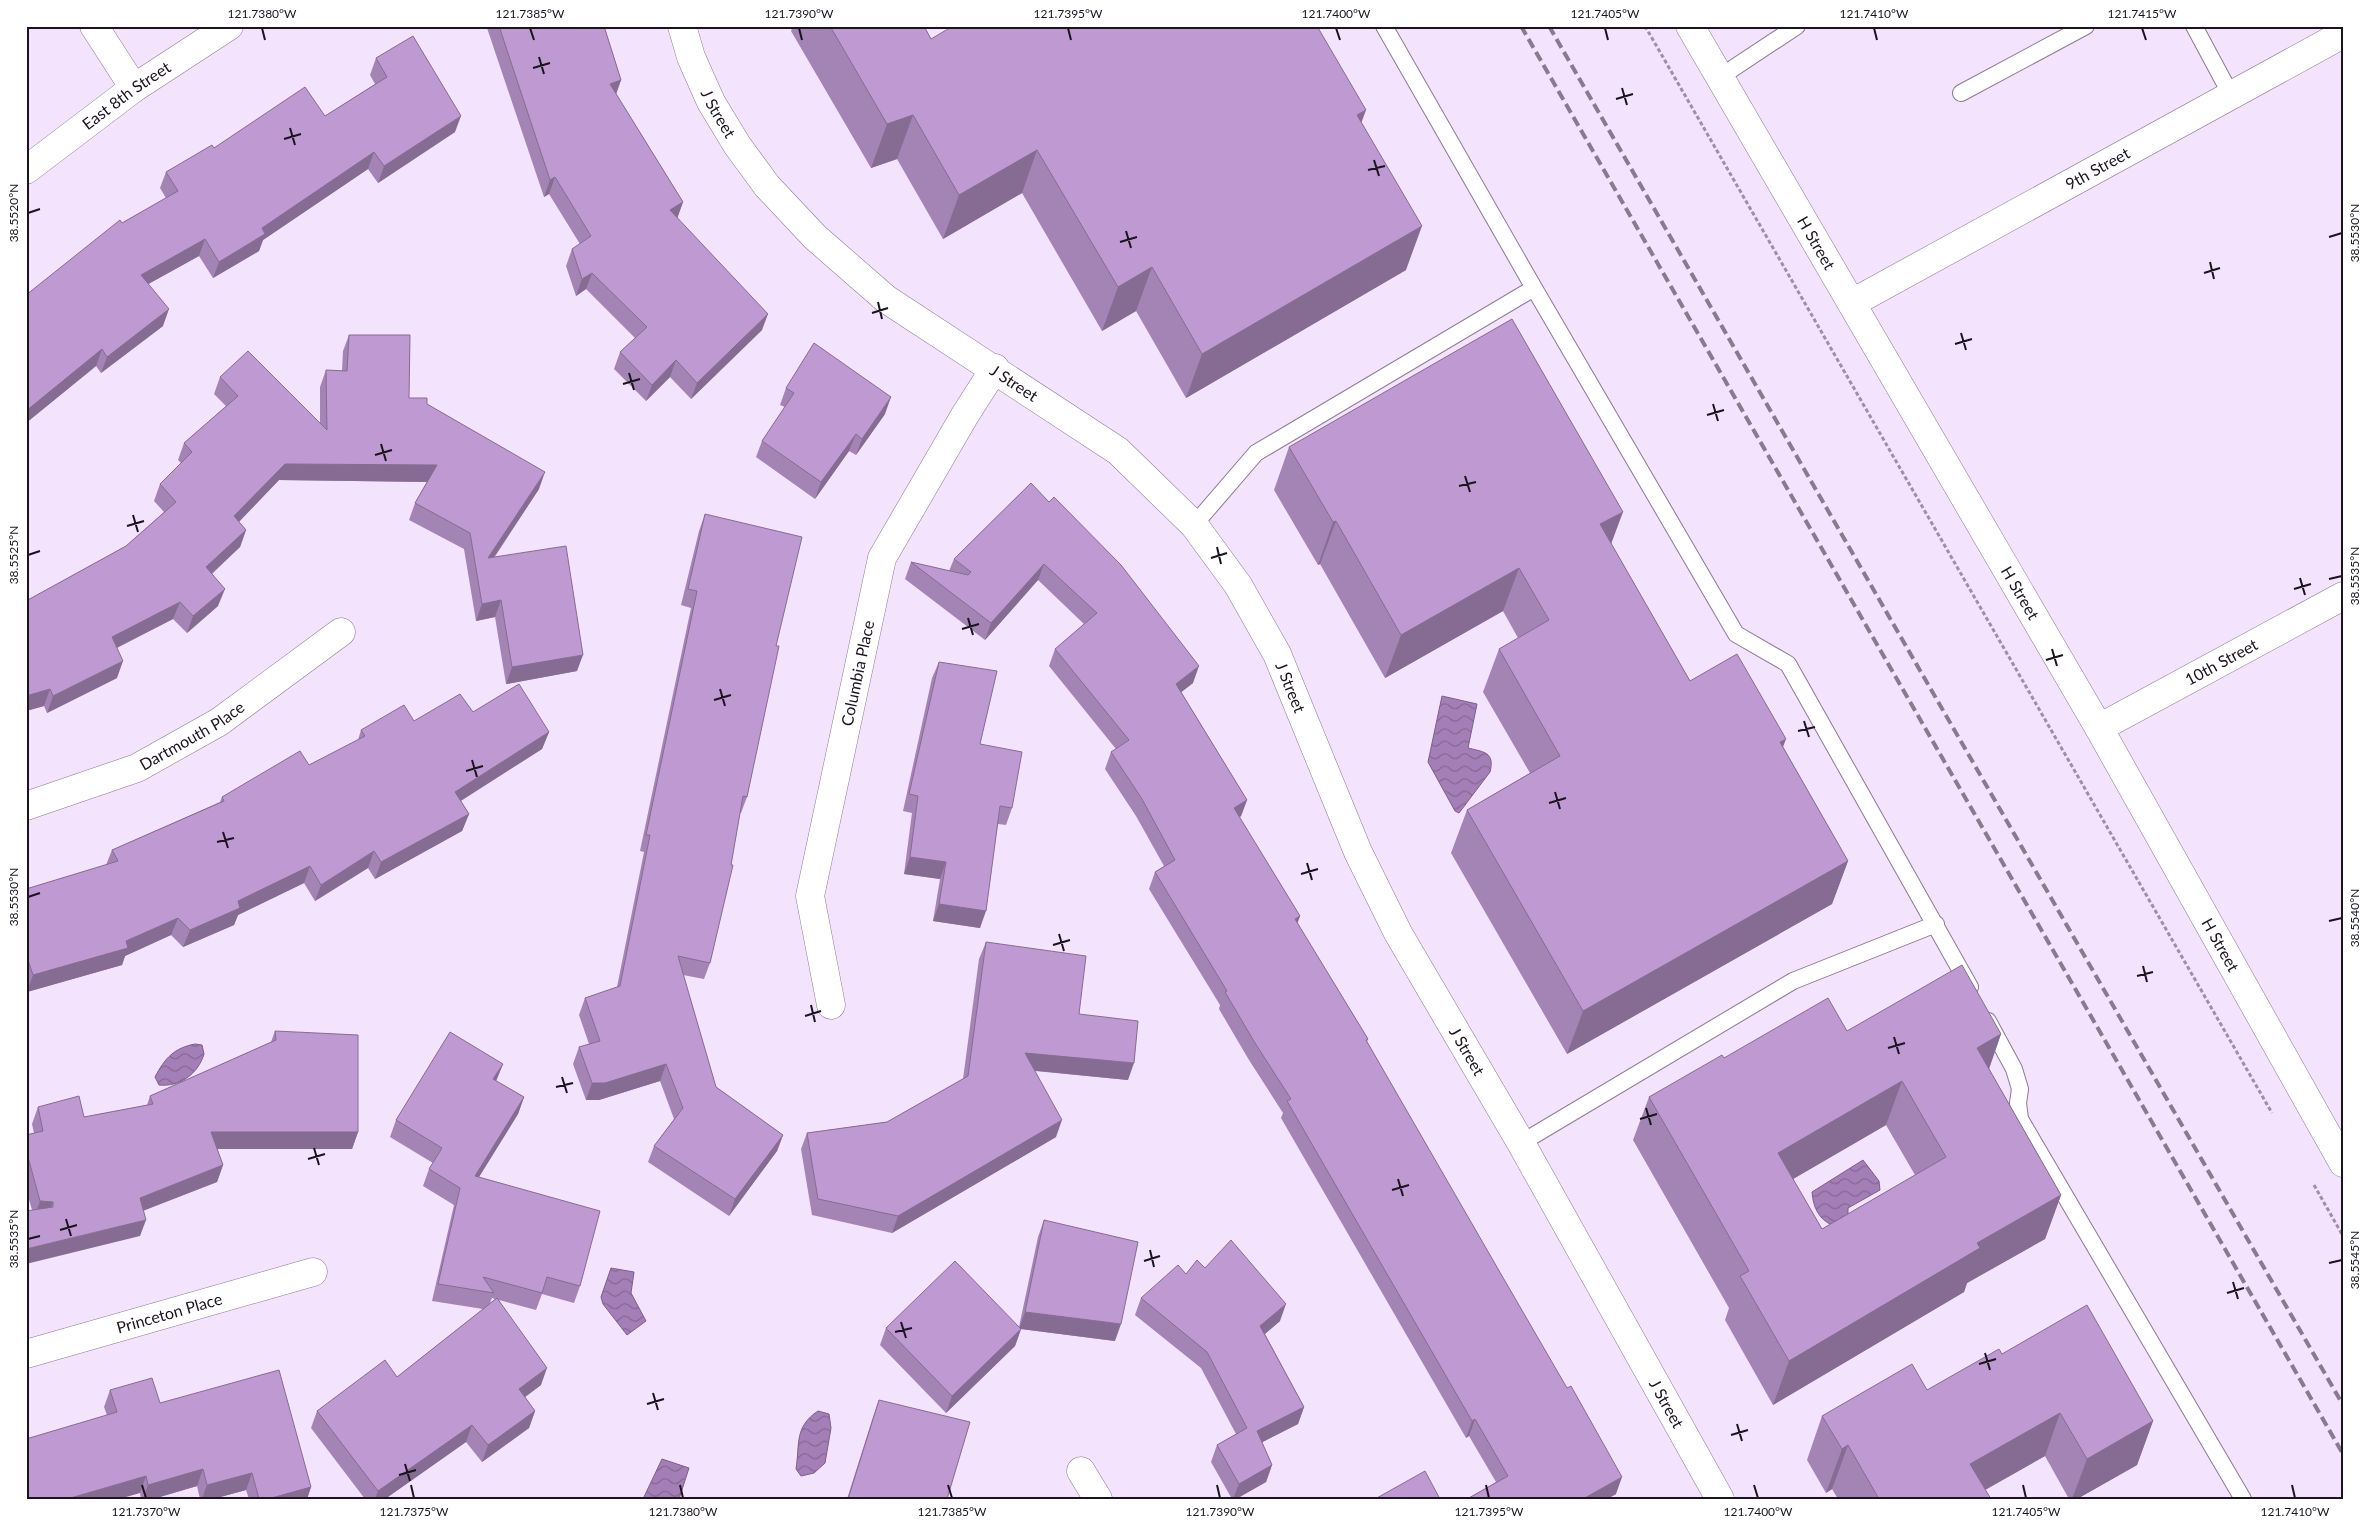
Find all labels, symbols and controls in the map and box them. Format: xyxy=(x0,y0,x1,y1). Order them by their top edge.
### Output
text: 121.7380°W xyxy=(228,6,297,21)
text: 121.7385°W xyxy=(496,6,565,21)
text: 121.7390°W xyxy=(765,6,834,21)
text: 121.7395°W xyxy=(1034,6,1103,21)
text: 121.7400°W xyxy=(1302,6,1371,21)
text: 121.7405°W xyxy=(1571,6,1640,21)
text: 121.7410°W xyxy=(1840,6,1909,21)
text: 121.7415°W xyxy=(2108,6,2177,21)
street label: East 8th Street xyxy=(78,57,174,133)
street label: J Street xyxy=(697,86,740,141)
street label: 9th Street xyxy=(2062,143,2133,193)
text: 38.5520°N xyxy=(6,184,21,242)
text: 38.5530°N xyxy=(2347,204,2362,262)
street label: H Street xyxy=(1794,213,1840,273)
street label: J Street xyxy=(987,360,1042,405)
text: 38.5525°N xyxy=(6,526,21,584)
text: 38.5535°N xyxy=(2347,547,2362,605)
street label: H Street xyxy=(1998,563,2044,623)
street label: Columbia Place xyxy=(837,618,878,728)
street label: 10th Street xyxy=(2182,634,2261,689)
street label: J Street xyxy=(1272,659,1310,716)
street label: Dartmouth Place xyxy=(136,697,248,774)
text: 38.5530°N xyxy=(6,868,21,926)
text: 38.5540°N xyxy=(2347,889,2362,947)
street label: H Street xyxy=(2198,914,2244,975)
street label: J Street xyxy=(1446,1023,1489,1079)
text: 38.5535°N xyxy=(6,1210,21,1268)
text: 38.5545°N xyxy=(2347,1231,2362,1289)
street label: Princeton Place xyxy=(114,1288,224,1337)
street label: J Street xyxy=(1646,1375,1688,1431)
text: 121.7370°W xyxy=(112,1504,181,1519)
text: 121.7375°W xyxy=(380,1504,449,1519)
text: 121.7380°W xyxy=(649,1504,718,1519)
text: 121.7385°W xyxy=(918,1504,987,1519)
text: 121.7390°W xyxy=(1186,1504,1255,1519)
text: 121.7395°W xyxy=(1455,1504,1524,1519)
text: 121.7400°W xyxy=(1724,1504,1793,1519)
text: 121.7405°W xyxy=(1992,1504,2061,1519)
text: 121.7410°W xyxy=(2261,1504,2330,1519)

